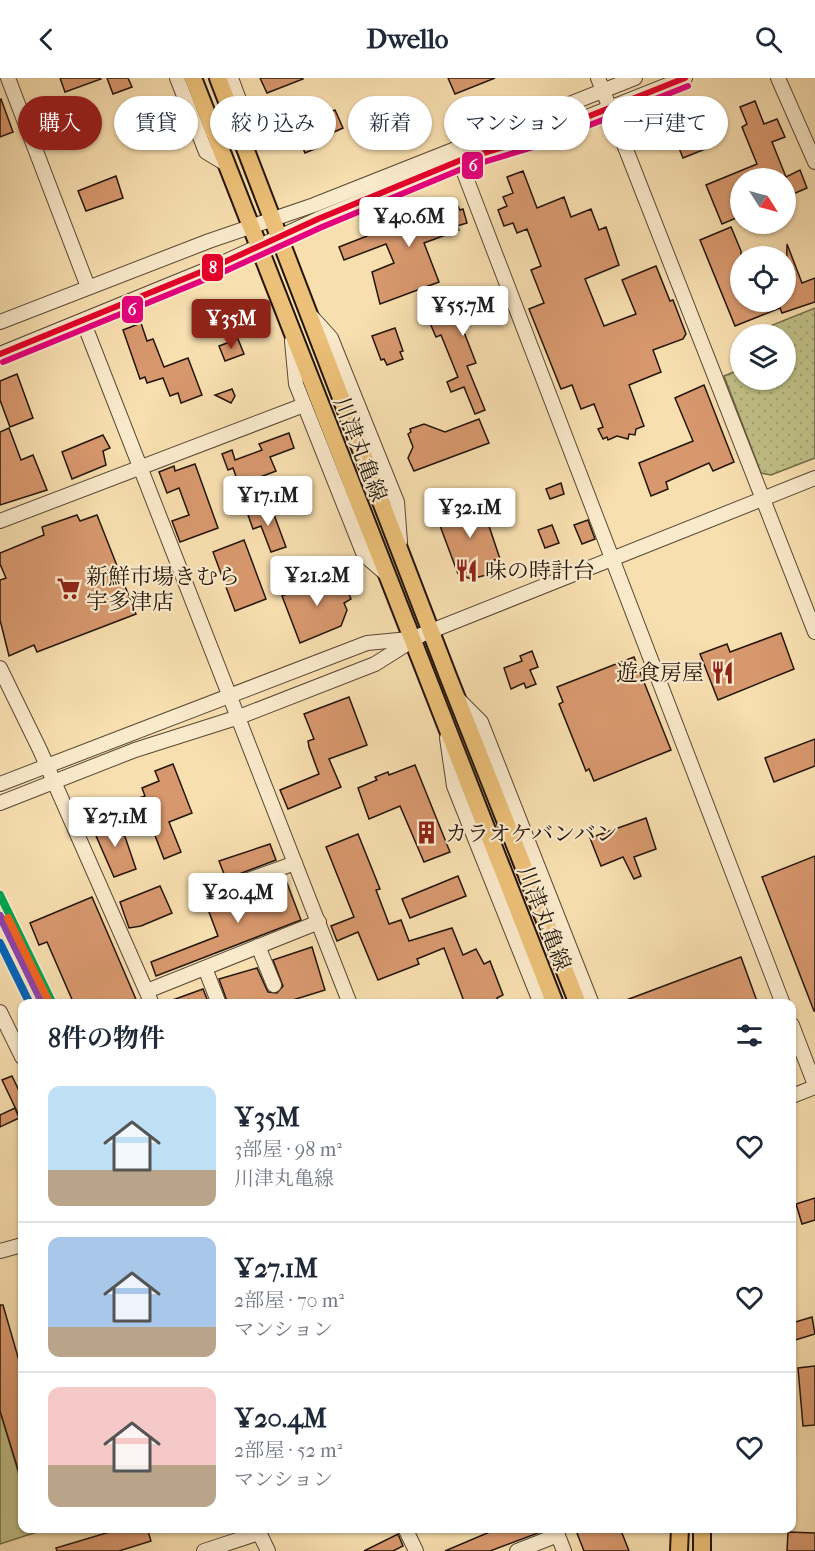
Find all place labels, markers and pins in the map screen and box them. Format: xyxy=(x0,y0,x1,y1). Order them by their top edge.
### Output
pin: ¥40.6M xyxy=(360,197,458,248)
pin: ¥55.7M xyxy=(414,286,512,337)
pin: ¥35M xyxy=(195,299,267,350)
pin: ¥17.1M xyxy=(219,476,317,527)
pin: ¥32.1M xyxy=(421,488,519,539)
pin: ¥21.2M xyxy=(268,556,366,607)
restaurant icon: 味の時計台 xyxy=(454,557,480,583)
place label: 味の時計台 xyxy=(485,558,595,584)
place label: 新鮮市場きむら 宇多津店 xyxy=(86,564,240,615)
supermarket icon: 新鮮市場きむら 宇多津店 xyxy=(55,576,81,602)
restaurant icon: 遊食房屋 xyxy=(709,659,735,685)
place label: 遊食房屋 xyxy=(616,660,704,686)
pin: ¥27.1M xyxy=(66,797,164,848)
building icon: カラオケバンバン xyxy=(414,820,440,846)
place label: カラオケバンバン xyxy=(445,821,618,847)
pin: ¥20.4M xyxy=(189,873,287,924)

